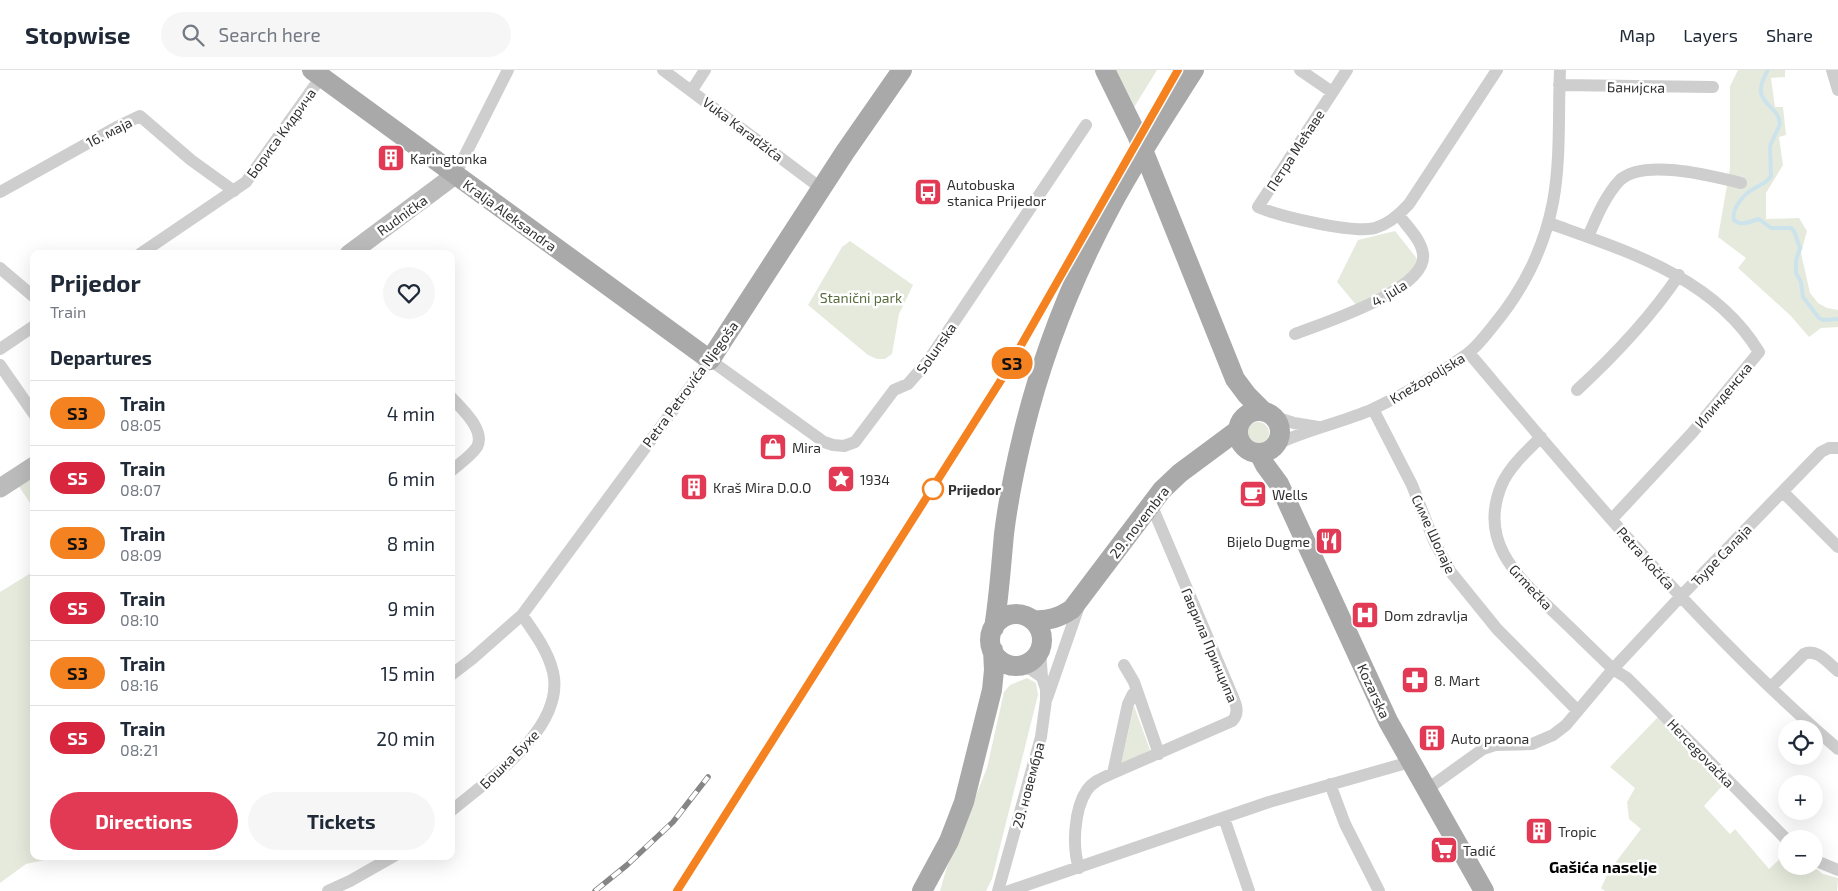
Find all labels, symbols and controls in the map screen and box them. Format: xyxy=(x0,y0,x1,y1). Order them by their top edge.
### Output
search box xyxy=(161,12,511,57)
text: Stopwise xyxy=(25,20,131,49)
icon: search xyxy=(179,21,207,49)
text: Search here xyxy=(219,23,321,46)
text: Map xyxy=(1619,24,1655,46)
text: Layers xyxy=(1683,24,1738,46)
text: Share xyxy=(1766,24,1813,46)
street label: Банијска xyxy=(1607,78,1665,96)
street label: Бориса Kидрича xyxy=(243,85,319,181)
street label: Vuka Karadžića xyxy=(699,93,787,165)
street label: Петра Мећаве xyxy=(1262,106,1328,194)
street label: 16. маја xyxy=(83,113,135,151)
building icon: Karingtonka xyxy=(376,143,406,173)
place label: Karingtonka xyxy=(410,150,487,167)
street label: Kralja Aleksandra xyxy=(460,175,560,255)
place label: Autobuska stanica Prijedor xyxy=(947,176,1047,209)
bus stop icon: Autobuska stanica Prijedor xyxy=(913,177,943,207)
street label: Rudnička xyxy=(374,191,430,239)
button: heart xyxy=(383,267,435,319)
text: Prijedor xyxy=(50,268,141,297)
street label: 4. jula xyxy=(1368,276,1410,310)
park label: Stanični park xyxy=(820,289,902,306)
text: Train xyxy=(50,302,86,321)
street label: Petra Petrovića Njegoša xyxy=(639,318,741,450)
street label: Solunska xyxy=(912,319,960,377)
text: Departures xyxy=(50,346,152,369)
line badge: S3 xyxy=(990,347,1034,379)
street label: Knežopoljska xyxy=(1386,349,1468,407)
text: S3 xyxy=(1002,352,1022,374)
street label: Илинденска xyxy=(1691,359,1755,431)
text: Train xyxy=(120,392,166,415)
text: S3 xyxy=(67,402,88,424)
text: 4 min xyxy=(387,402,435,425)
text: 08:05 xyxy=(120,415,161,434)
shop icon: Mira xyxy=(758,432,788,462)
place label: Mira xyxy=(792,439,821,456)
text: Train xyxy=(120,457,166,480)
place icon: 1934 xyxy=(826,464,856,494)
text: S5 xyxy=(67,467,88,489)
text: 6 min xyxy=(387,467,435,490)
place label: 1934 xyxy=(860,471,890,488)
building icon: Kraš Mira D.O.O xyxy=(679,472,709,502)
marker: Prijedor xyxy=(922,478,944,500)
place label: Kraš Mira D.O.O xyxy=(713,479,811,496)
cafe icon: Wells xyxy=(1238,479,1268,509)
text: 08:07 xyxy=(120,480,161,499)
place label: Prijedor xyxy=(948,481,1001,498)
street label: 29. novembra xyxy=(1106,483,1172,561)
place label: Wells xyxy=(1272,486,1308,503)
street label: Симе Шолаје xyxy=(1408,492,1460,576)
street label: Ђуре Салаја xyxy=(1687,521,1755,589)
text: Train xyxy=(120,522,166,545)
street label: Petra Kočića xyxy=(1613,523,1679,593)
restaurant icon: Bijelo Dugme xyxy=(1314,526,1344,556)
text: S3 xyxy=(67,532,88,554)
text: 8 min xyxy=(387,532,435,555)
place label: Bijelo Dugme xyxy=(1227,533,1310,550)
text: 08:09 xyxy=(120,545,162,564)
street label: Grmečka xyxy=(1506,561,1556,613)
street label: Гаврила Принципа xyxy=(1178,585,1242,705)
text: Train xyxy=(120,587,166,610)
text: S5 xyxy=(67,597,88,619)
text: 9 min xyxy=(387,597,435,620)
hospital icon: Dom zdravlja xyxy=(1350,600,1380,630)
place label: Dom zdravlja xyxy=(1384,607,1468,624)
text: 08:10 xyxy=(120,610,159,629)
text: Train xyxy=(120,652,166,675)
street label: Kozarska xyxy=(1354,661,1394,721)
text: S3 xyxy=(67,662,88,684)
text: 15 min xyxy=(381,662,435,685)
pharmacy icon: 8. Mart xyxy=(1400,665,1430,695)
place label: 8. Mart xyxy=(1434,672,1480,689)
text: 08:16 xyxy=(120,675,159,694)
street label: Hercegovačka xyxy=(1664,715,1738,791)
text: Train xyxy=(120,717,166,740)
map controls xyxy=(1778,720,1823,875)
button: locate xyxy=(1778,720,1823,765)
building icon: Auto praona xyxy=(1417,723,1447,753)
street label: Бошка Бухе xyxy=(476,726,542,792)
text: S5 xyxy=(67,727,88,749)
text: 20 min xyxy=(376,727,435,750)
place label: Auto praona xyxy=(1451,730,1529,747)
text: 08:21 xyxy=(120,740,159,759)
street label: 29. новембра xyxy=(1008,740,1048,830)
button: + xyxy=(1778,775,1823,820)
button: Directions xyxy=(50,792,238,850)
button: Tickets xyxy=(248,792,435,850)
building icon: Tropic xyxy=(1524,816,1554,846)
place label: Tropic xyxy=(1558,823,1597,840)
button: − xyxy=(1778,830,1823,875)
supermarket icon: Tadić xyxy=(1429,835,1459,865)
place label: Tadić xyxy=(1463,842,1496,859)
district label: Gašića naselje xyxy=(1549,857,1657,876)

